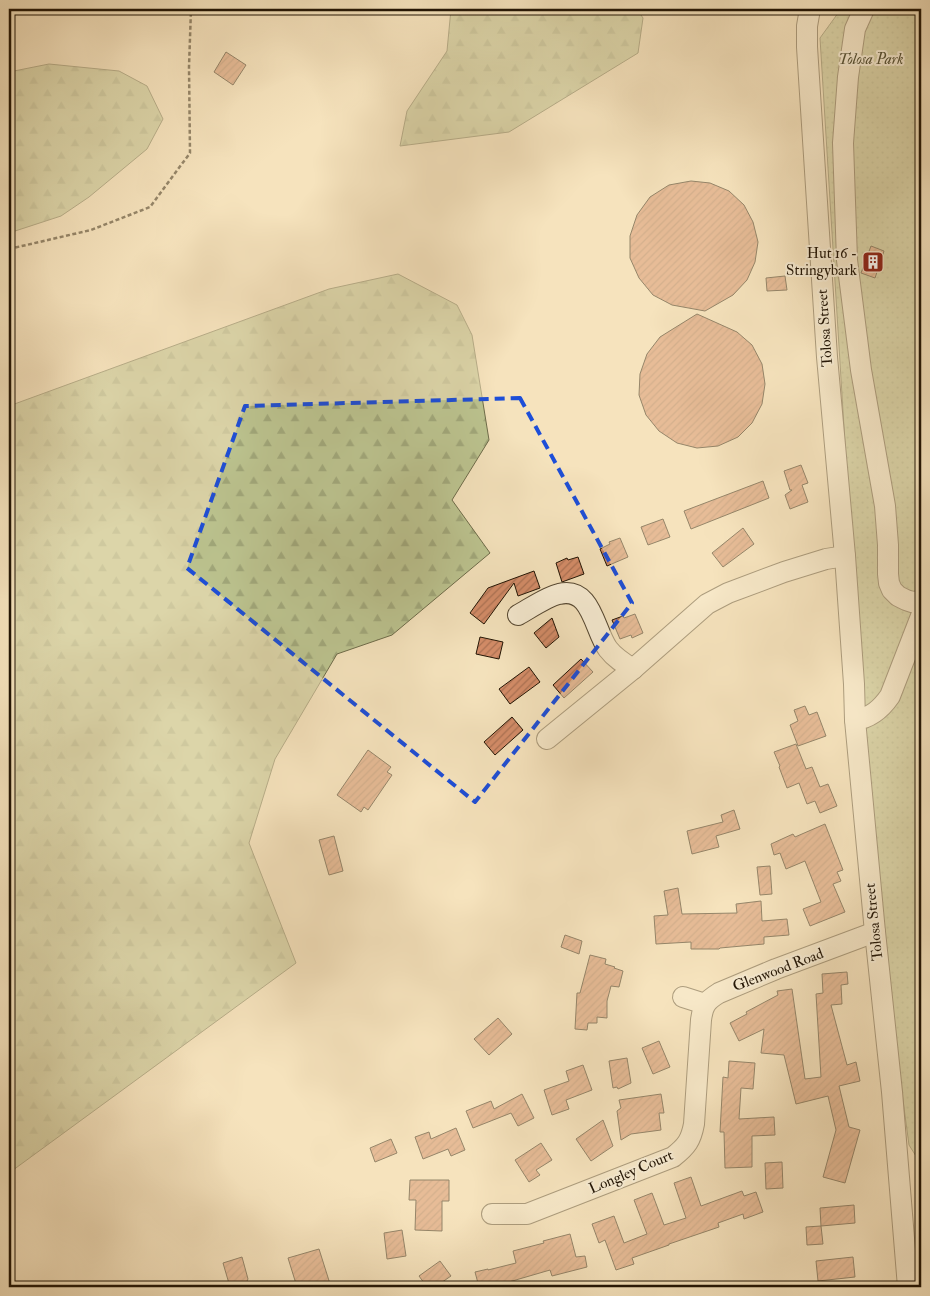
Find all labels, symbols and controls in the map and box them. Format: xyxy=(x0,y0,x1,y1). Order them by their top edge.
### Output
park label: Tolosa Park xyxy=(838,50,904,69)
place label: Hut 16 - Stringybark xyxy=(786,244,857,280)
building icon: Hut 16 - Stringybark xyxy=(861,250,885,274)
street label: Tolosa Street xyxy=(813,288,837,368)
street label: Tolosa Street xyxy=(860,882,888,962)
street label: Glenwood Road xyxy=(730,944,827,996)
street label: Longley Court xyxy=(586,1146,676,1198)

